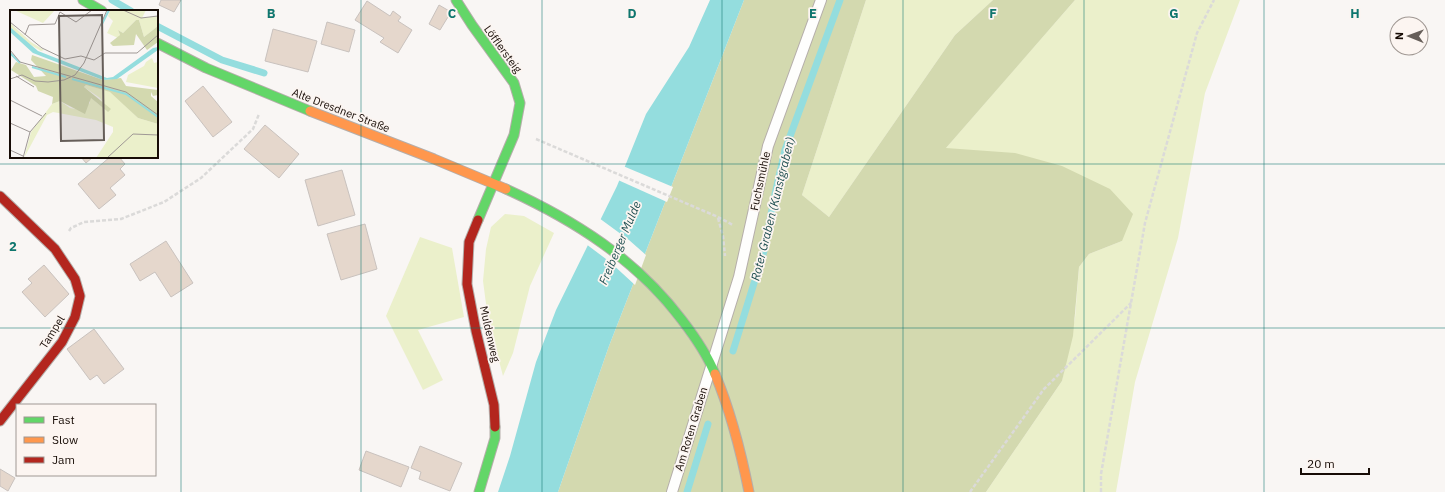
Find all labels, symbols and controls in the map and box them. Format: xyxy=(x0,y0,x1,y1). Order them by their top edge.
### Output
text: B xyxy=(267,5,276,22)
text: C xyxy=(448,5,457,22)
text: D xyxy=(627,5,637,22)
text: E xyxy=(809,5,817,22)
text: F xyxy=(989,5,997,22)
text: G xyxy=(1169,5,1179,22)
text: H xyxy=(1350,5,1360,22)
inset map xyxy=(10,10,158,158)
north arrow xyxy=(1389,16,1429,56)
street label: Löfflersteig xyxy=(481,22,525,76)
text: N xyxy=(1392,32,1406,40)
street label: Alte Dresdner Straße xyxy=(290,85,392,135)
water label: Roter Graben (Kunstgraben) xyxy=(747,136,798,282)
street label: Fuchsmühle xyxy=(747,150,773,212)
water label: Freiberger Mulde xyxy=(595,199,644,287)
text: 2 xyxy=(9,238,17,255)
street label: Muldenweg xyxy=(477,305,503,364)
street label: Tampel xyxy=(36,313,68,351)
street label: Am Roten Graben xyxy=(672,385,710,473)
legend xyxy=(16,404,156,476)
text: Fast xyxy=(52,412,75,427)
text: Slow xyxy=(52,432,78,447)
scale bar xyxy=(1301,450,1369,476)
text: Jam xyxy=(52,452,75,467)
text: 20 m xyxy=(1307,456,1335,471)

